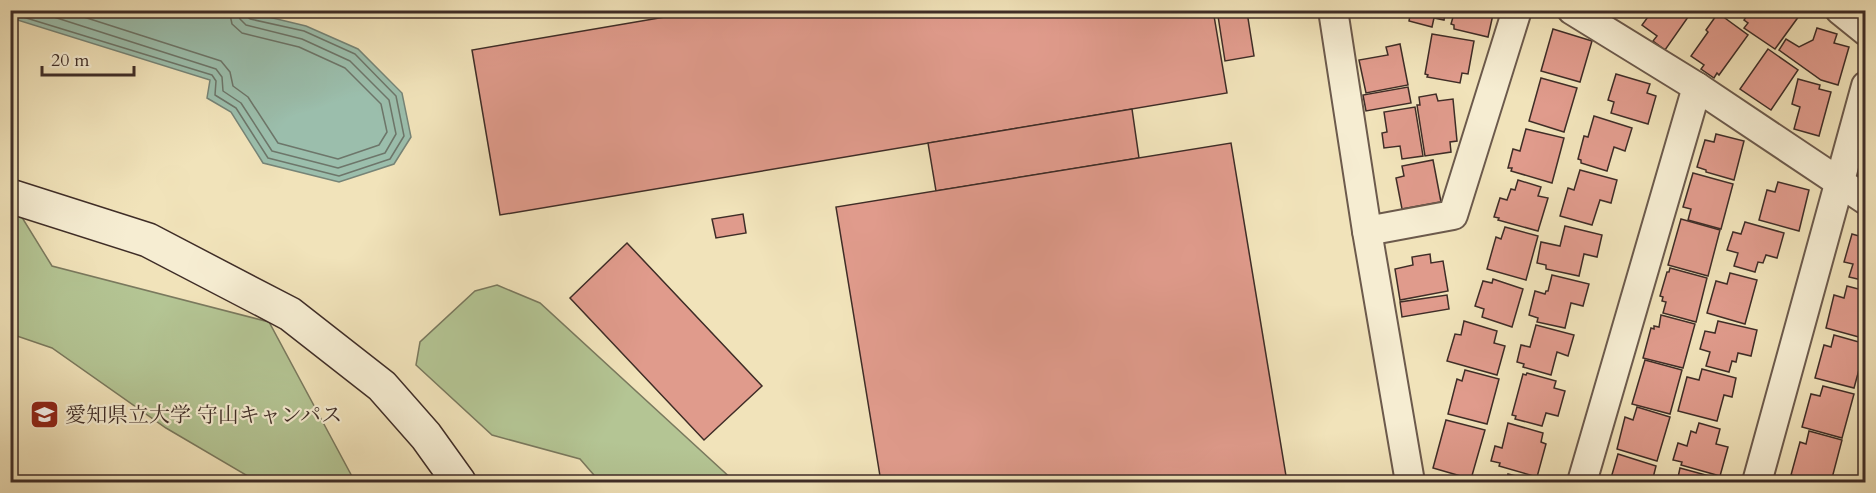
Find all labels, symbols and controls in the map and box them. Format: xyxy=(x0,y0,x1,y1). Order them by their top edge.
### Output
scale bar xyxy=(42,39,134,77)
text: 20 m xyxy=(51,48,90,73)
school or university icon: 愛知県立大学 守山キャンパス xyxy=(28,399,60,431)
place label: 愛知県立大学 守山キャンパス xyxy=(65,401,342,430)

